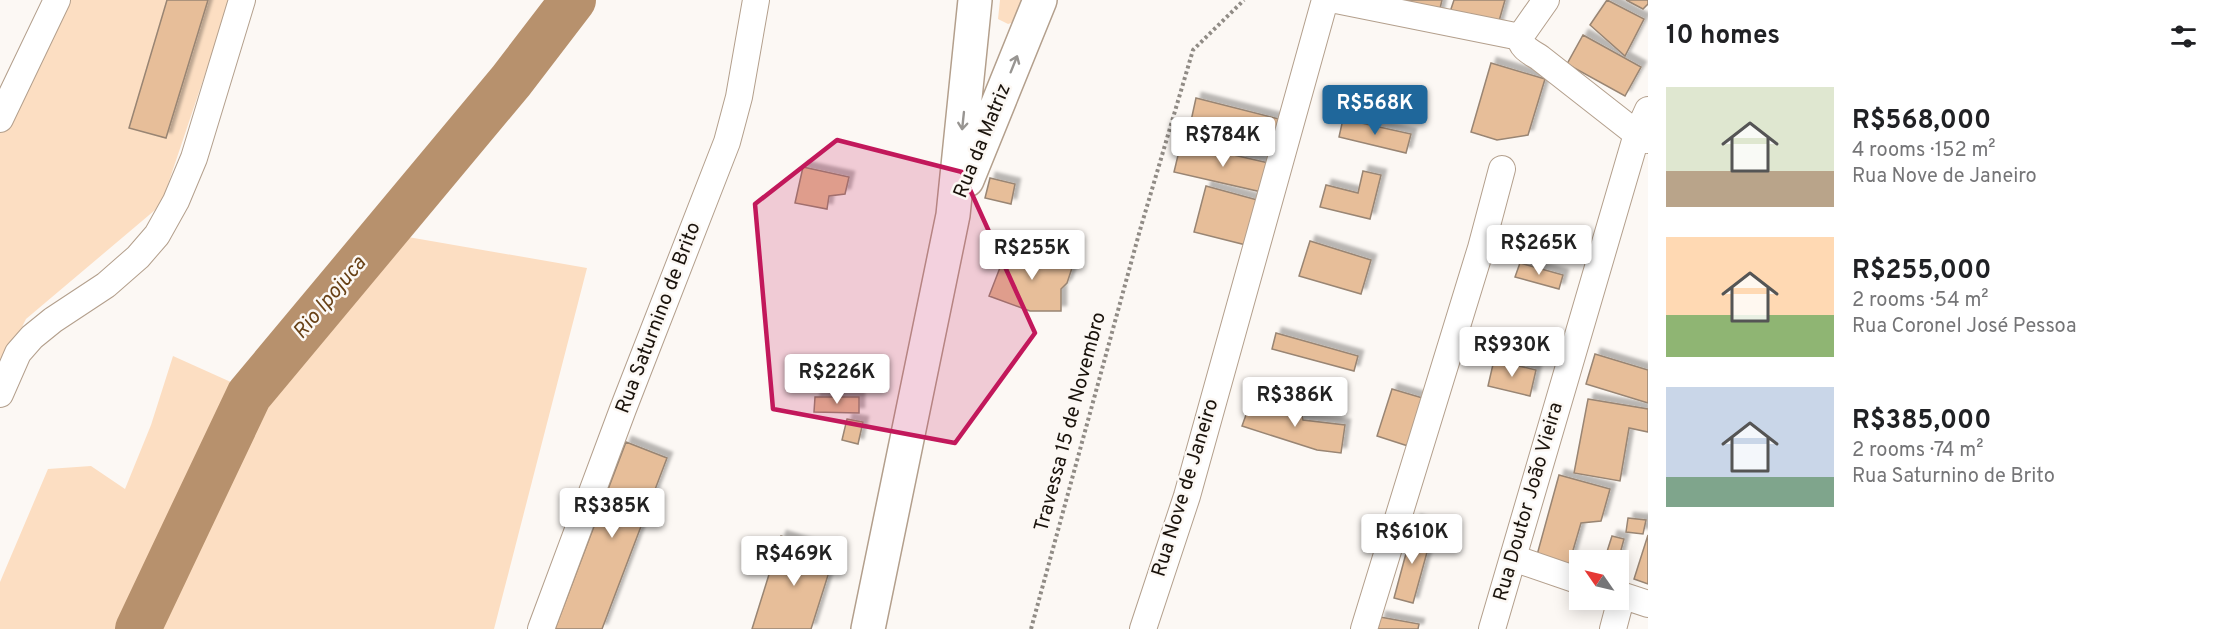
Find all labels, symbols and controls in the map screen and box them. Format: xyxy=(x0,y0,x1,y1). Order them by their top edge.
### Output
text: 10 homes xyxy=(1666,20,1780,53)
icon: filters xyxy=(2167,20,2200,53)
one-way arrow xyxy=(1009,55,1020,74)
street label: Rua da Matriz xyxy=(948,80,1018,202)
pin: R$568K xyxy=(1326,85,1424,136)
text: R$568K xyxy=(1336,91,1414,117)
text: R$568,000 xyxy=(1852,105,1991,138)
one-way arrow xyxy=(957,110,968,130)
icon: home xyxy=(1714,111,1786,183)
pin: R$784K xyxy=(1174,117,1272,168)
text: R$784K xyxy=(1185,123,1261,149)
text: 4 rooms · 152 m² xyxy=(1852,138,1996,164)
text: Rua Nove de Janeiro xyxy=(1852,164,2037,190)
street label: Rua Saturnino de Brito xyxy=(611,219,707,417)
pin: R$265K xyxy=(1490,225,1588,276)
pin: R$255K xyxy=(983,230,1081,281)
text: R$265K xyxy=(1501,231,1577,257)
text: R$255K xyxy=(994,236,1070,262)
water label: Rio Ipojuca xyxy=(287,251,373,345)
text: R$255,000 xyxy=(1852,255,1991,288)
icon: home xyxy=(1714,261,1786,333)
text: 2 rooms · 54 m² xyxy=(1852,288,1989,314)
street label: Travessa 15 de Novembro xyxy=(1029,309,1113,535)
text: Rua Coronel José Pessoa xyxy=(1852,314,2077,340)
pin: R$930K xyxy=(1463,327,1561,378)
text: R$930K xyxy=(1473,333,1551,359)
pin: R$226K xyxy=(788,354,886,405)
text: R$226K xyxy=(799,360,875,386)
pin: R$386K xyxy=(1246,377,1344,428)
text: R$386K xyxy=(1257,383,1333,409)
street label: Rua Nove de Janeiro xyxy=(1147,396,1225,580)
street label: Rua Doutor João Vieira xyxy=(1488,399,1570,605)
text: R$385,000 xyxy=(1852,405,1991,438)
icon: home xyxy=(1714,411,1786,483)
text: 2 rooms · 74 m² xyxy=(1852,438,1983,464)
text: Rua Saturnino de Brito xyxy=(1852,464,2055,490)
pin: R$385K xyxy=(563,488,661,539)
text: R$385K xyxy=(574,494,650,520)
pin: R$610K xyxy=(1363,514,1461,565)
text: R$610K xyxy=(1375,520,1449,546)
pin: R$469K xyxy=(745,536,843,587)
text: R$469K xyxy=(755,542,833,568)
north arrow xyxy=(1569,550,1629,610)
map controls xyxy=(1569,550,1629,610)

